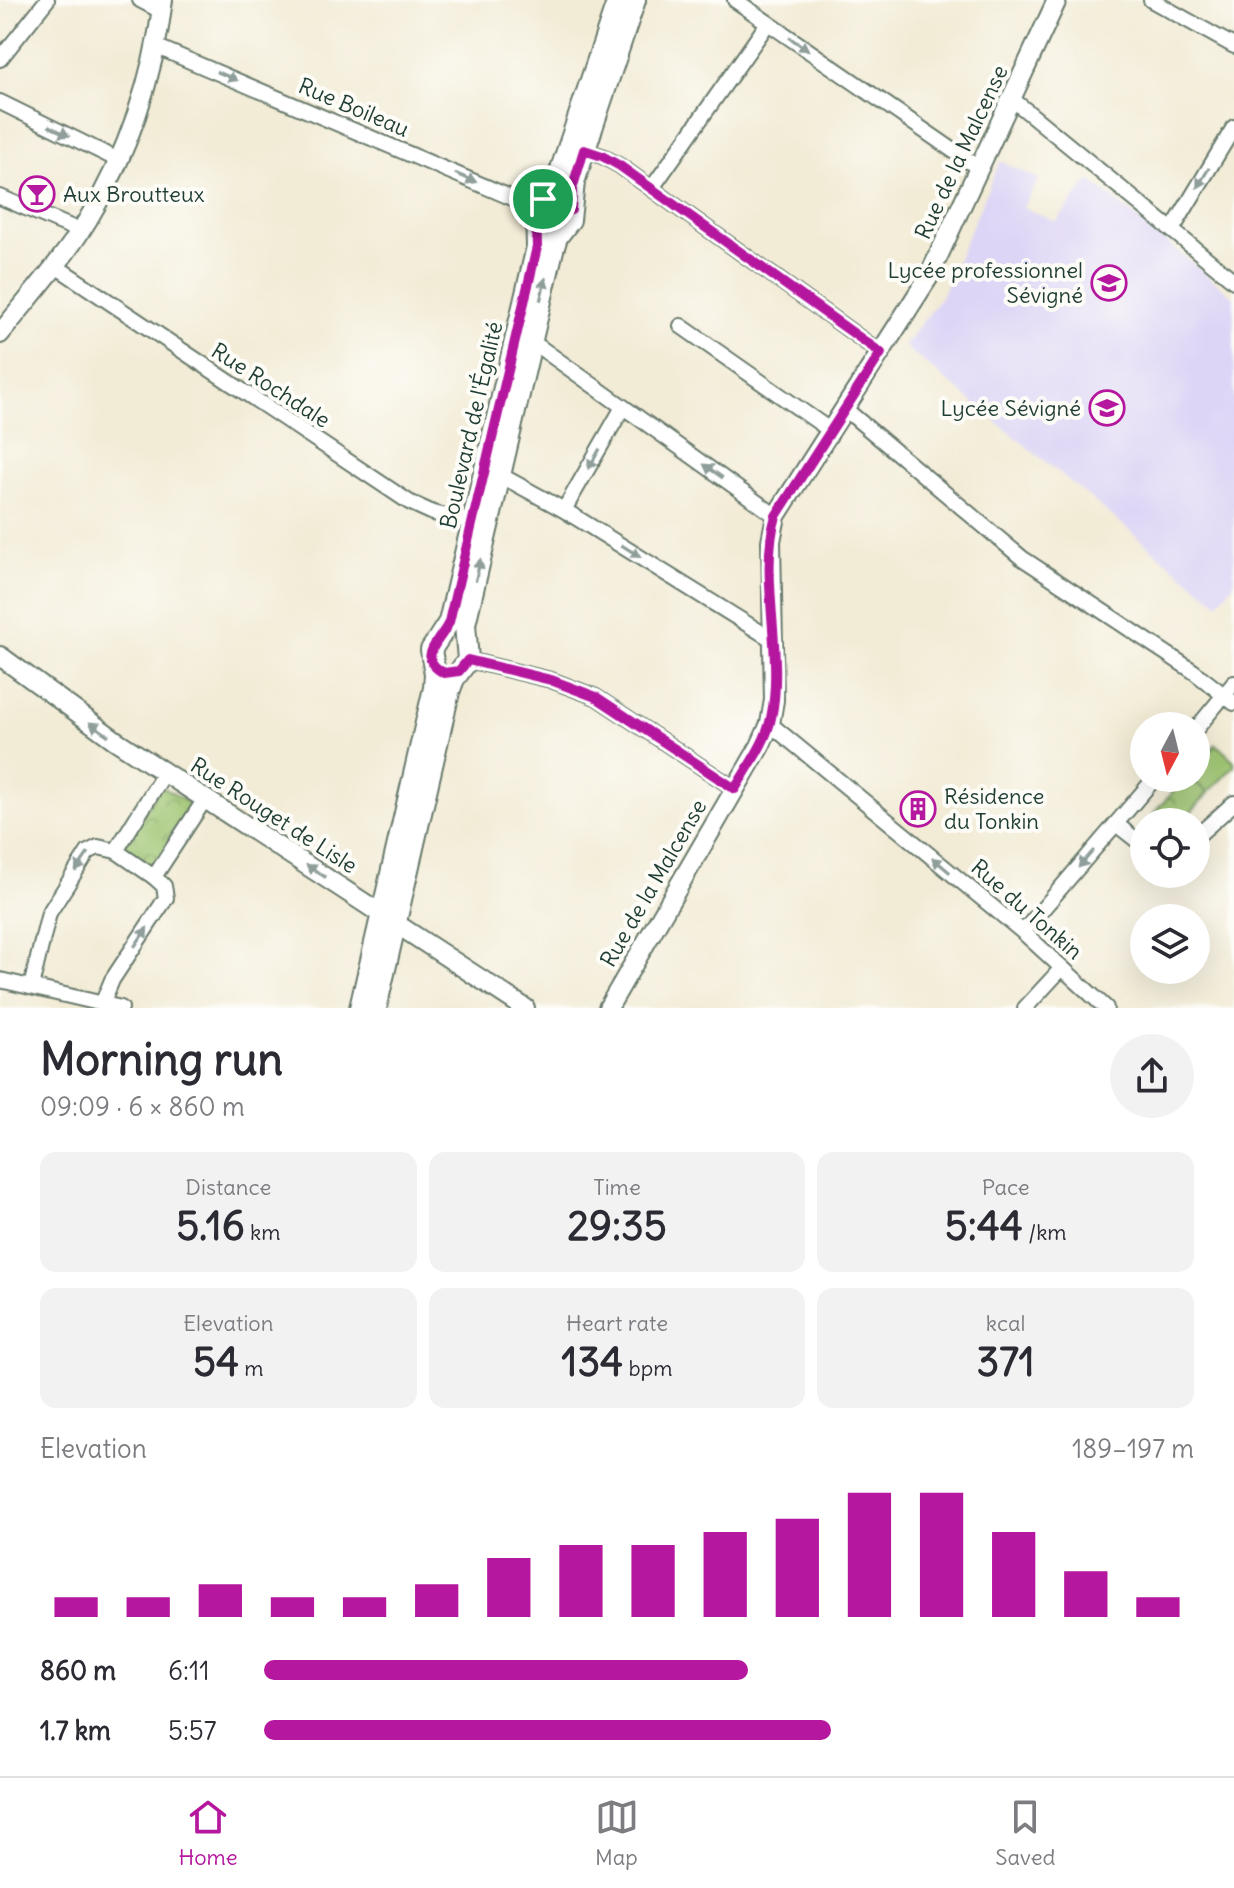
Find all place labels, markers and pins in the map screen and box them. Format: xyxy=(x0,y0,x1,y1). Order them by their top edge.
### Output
pin xyxy=(509,165,577,233)
bar icon: Aux Broutteux xyxy=(18,175,56,213)
place label: Aux Broutteux xyxy=(63,180,205,208)
place label: Lycée professionnel Sévigné xyxy=(887,256,1083,309)
school or university icon: Lycée professionnel Sévigné xyxy=(1090,264,1128,302)
school or university icon: Lycée Sévigné xyxy=(1088,389,1126,427)
place label: Lycée Sévigné xyxy=(940,394,1081,422)
place label: Résidence du Tonkin xyxy=(944,782,1044,835)
building icon: Résidence du Tonkin xyxy=(899,790,937,828)

